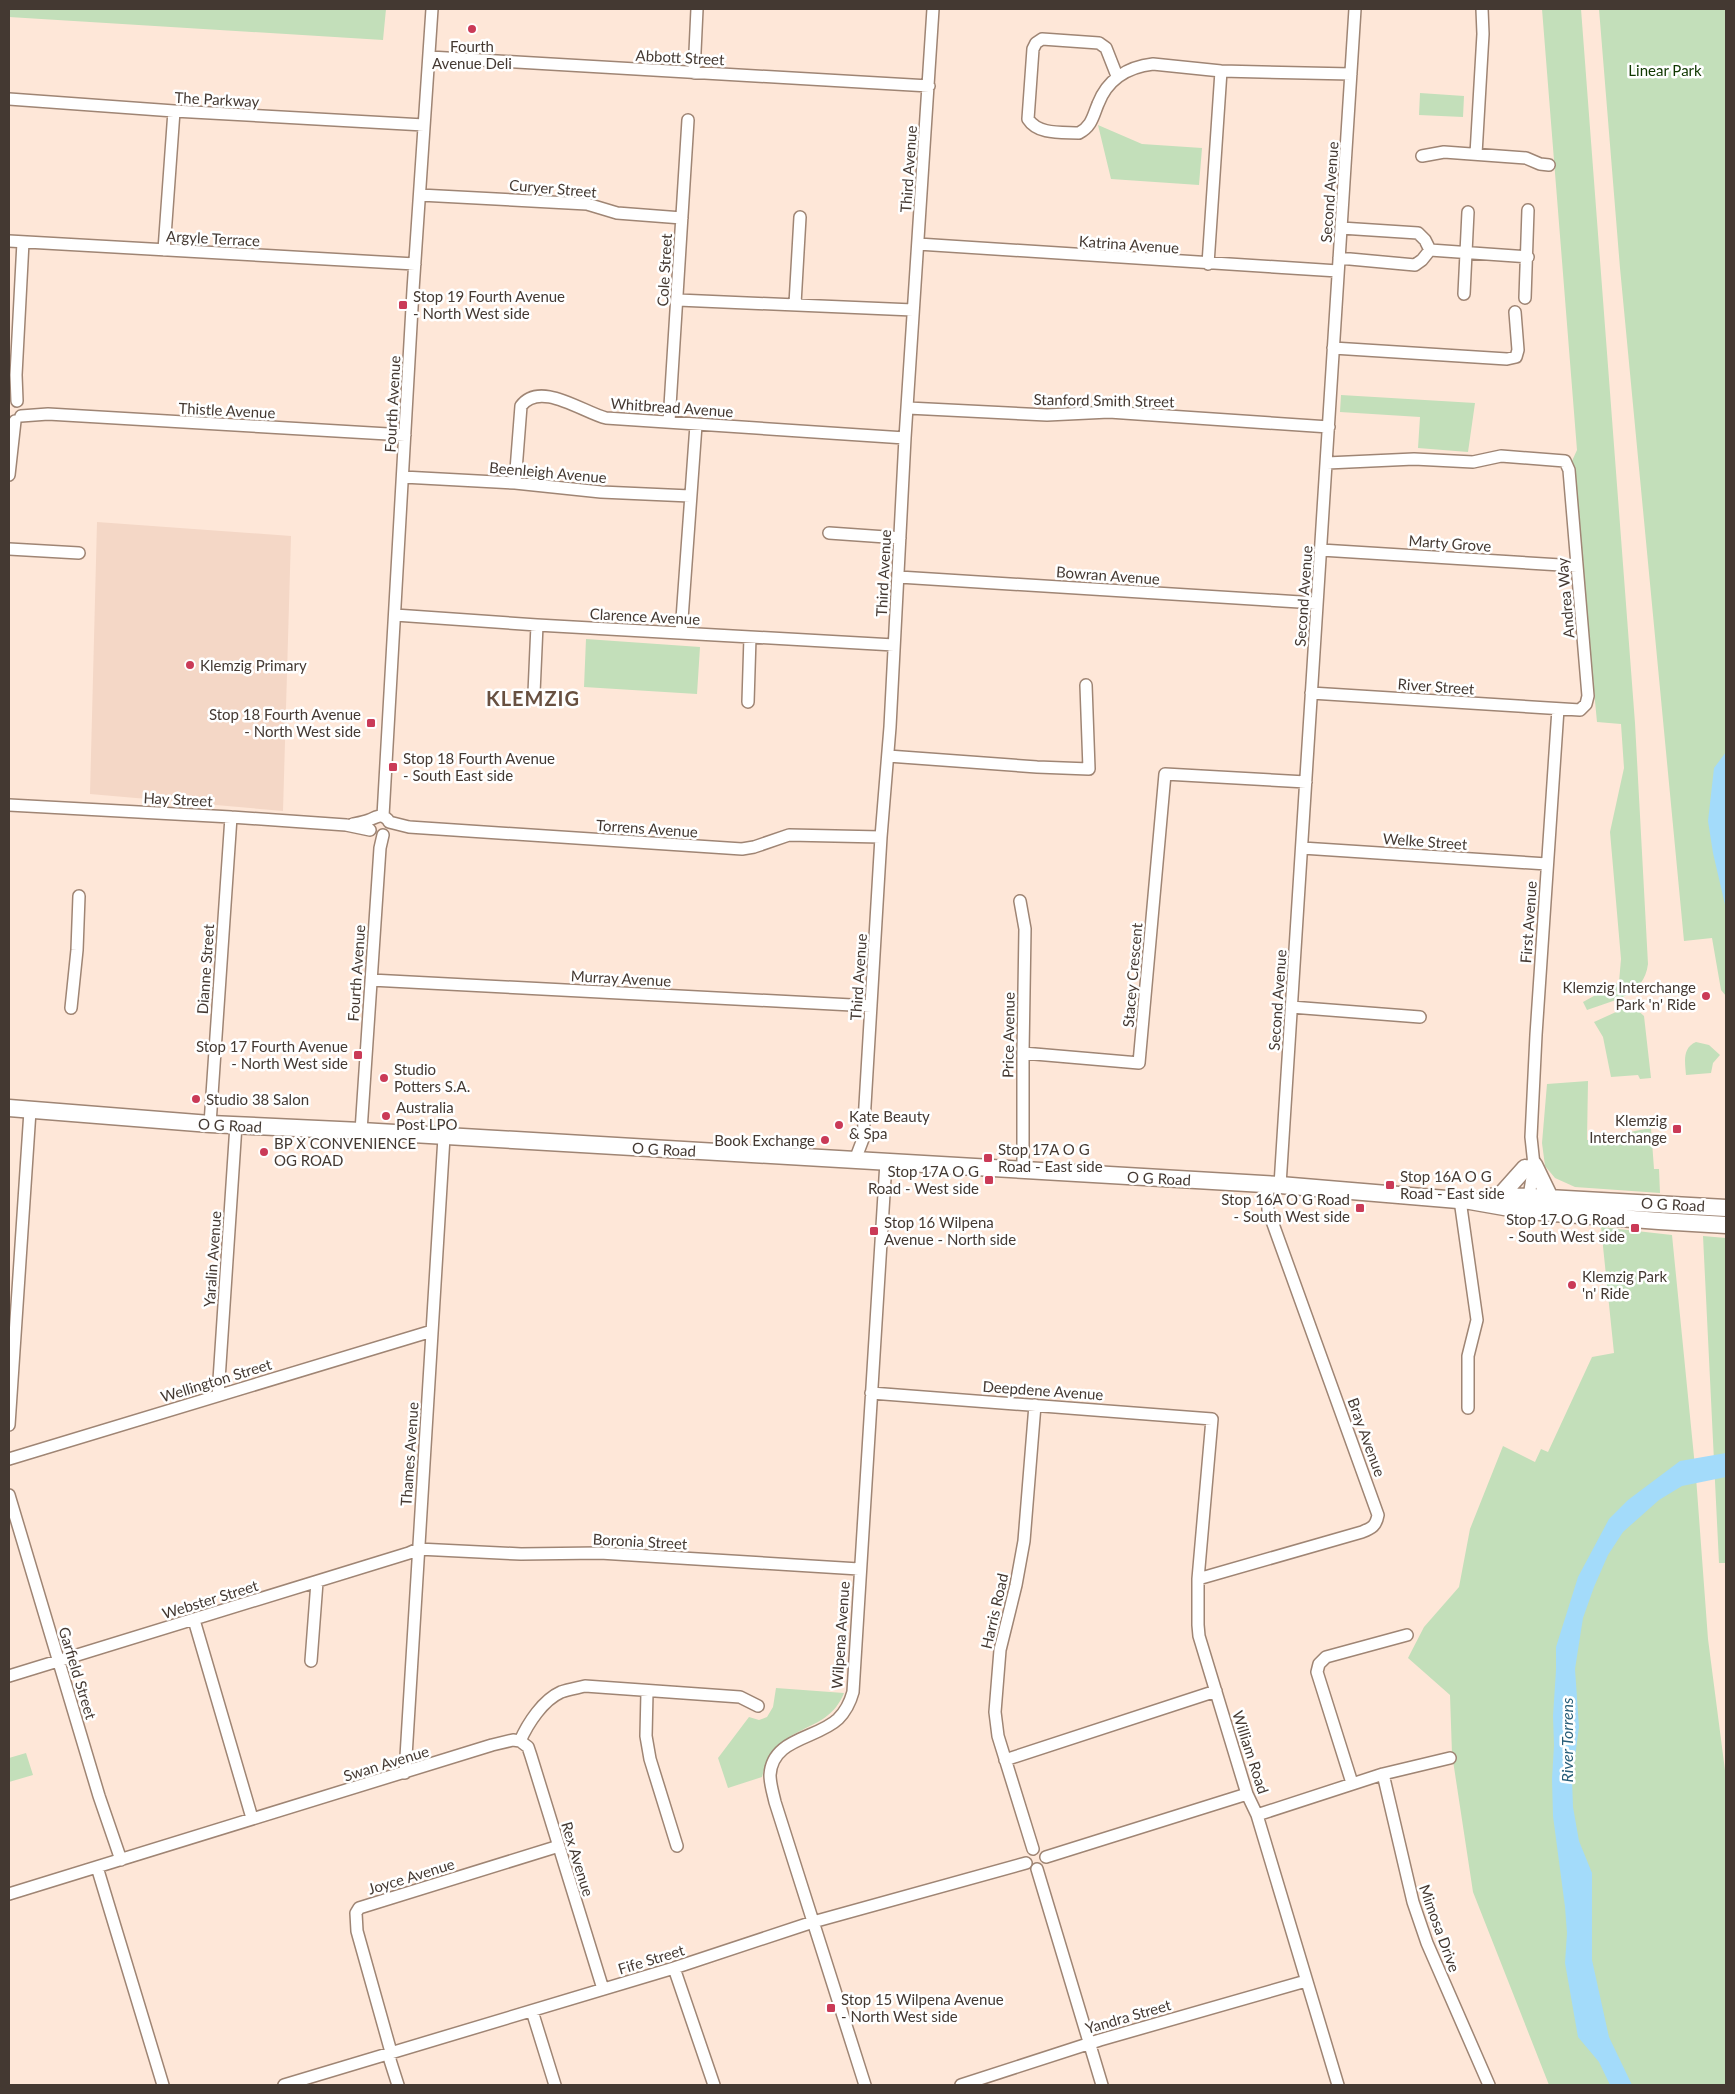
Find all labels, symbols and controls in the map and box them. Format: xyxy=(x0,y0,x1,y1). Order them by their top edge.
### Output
marker: Fourth Avenue Deli xyxy=(466,23,478,35)
place label: Fourth Avenue Deli xyxy=(432,37,512,72)
street label: Abbott Street xyxy=(635,46,725,68)
park label: Linear Park xyxy=(1628,61,1702,79)
street label: The Parkway xyxy=(174,88,260,110)
street label: Third Avenue xyxy=(896,125,920,213)
street label: Second Avenue xyxy=(1316,141,1342,243)
street label: Curyer Street xyxy=(509,175,598,201)
street label: Argyle Terrace xyxy=(166,227,260,249)
street label: Cole Street xyxy=(653,232,675,307)
street label: Katrina Avenue xyxy=(1078,232,1180,256)
place label: Stop 19 Fourth Avenue - North West side xyxy=(413,287,565,322)
marker: Stop 19 Fourth Avenue - North West side xyxy=(397,299,409,311)
street label: Fourth Avenue xyxy=(380,355,404,453)
street label: Stanford Smith Street xyxy=(1033,390,1175,410)
street label: Whitbread Avenue xyxy=(610,394,734,420)
street label: Thistle Avenue xyxy=(178,398,276,422)
street label: Beenleigh Avenue xyxy=(488,458,608,486)
street label: Third Avenue xyxy=(872,529,894,617)
street label: Marty Grove xyxy=(1408,531,1492,555)
street label: Second Avenue xyxy=(1290,545,1316,647)
street label: Andrea Way xyxy=(1552,557,1577,639)
street label: Bowran Avenue xyxy=(1056,562,1161,588)
street label: Clarence Avenue xyxy=(589,604,701,628)
place label: Klemzig Primary xyxy=(200,656,307,674)
marker: Klemzig Primary xyxy=(184,659,196,671)
street label: River Street xyxy=(1397,674,1476,698)
district label: KLEMZIG xyxy=(486,686,580,710)
place label: Stop 18 Fourth Avenue - North West side xyxy=(209,705,361,740)
marker: Stop 18 Fourth Avenue - North West side xyxy=(365,717,377,729)
place label: Stop 18 Fourth Avenue - South East side xyxy=(403,749,555,784)
marker: Stop 18 Fourth Avenue - South East side xyxy=(387,761,399,773)
street label: Hay Street xyxy=(143,788,214,810)
street label: Torrens Avenue xyxy=(596,815,699,841)
street label: Welke Street xyxy=(1382,829,1468,853)
street label: First Avenue xyxy=(1516,880,1540,964)
street label: Stacey Crescent xyxy=(1118,921,1146,1028)
street label: Dianne Street xyxy=(193,923,217,1015)
street label: Fourth Avenue xyxy=(344,924,368,1022)
street label: Third Avenue xyxy=(846,933,870,1021)
street label: Second Avenue xyxy=(1264,949,1290,1051)
street label: Murray Avenue xyxy=(570,966,672,990)
place label: Klemzig Interchange Park 'n' Ride xyxy=(1563,978,1696,1013)
marker: Klemzig Interchange Park 'n' Ride xyxy=(1700,990,1712,1002)
street label: Price Avenue xyxy=(998,992,1018,1078)
place label: Stop 17 Fourth Avenue - North West side xyxy=(196,1037,348,1072)
marker: Stop 17 Fourth Avenue - North West side xyxy=(352,1049,364,1061)
place label: Studio Potters S.A. xyxy=(394,1060,470,1095)
marker: Studio Potters S.A. xyxy=(378,1072,390,1084)
place label: Studio 38 Salon xyxy=(206,1090,309,1108)
marker: Studio 38 Salon xyxy=(190,1093,202,1105)
place label: Australia Post LPO xyxy=(396,1098,458,1133)
place label: Kate Beauty & Spa xyxy=(849,1107,930,1142)
marker: Australia Post LPO xyxy=(380,1110,392,1122)
place label: Klemzig Interchange xyxy=(1589,1111,1667,1146)
street label: O G Road xyxy=(198,1114,262,1136)
marker: Kate Beauty & Spa xyxy=(833,1119,845,1131)
marker: Klemzig Interchange xyxy=(1671,1123,1683,1135)
place label: Book Exchange xyxy=(714,1131,815,1149)
place label: BP X CONVENIENCE OG ROAD xyxy=(274,1134,416,1169)
marker: Book Exchange xyxy=(819,1134,831,1146)
street label: O G Road xyxy=(632,1138,696,1160)
place label: Stop 17A O G Road - East side xyxy=(998,1140,1103,1175)
marker: BP X CONVENIENCE OG ROAD xyxy=(258,1146,270,1158)
marker: Stop 17A O G Road - East side xyxy=(982,1152,994,1164)
place label: Stop 17A O G Road - West side xyxy=(868,1162,979,1197)
street label: O G Road xyxy=(1127,1167,1191,1189)
place label: Stop 16A O G Road - East side xyxy=(1400,1167,1505,1202)
marker: Stop 17A O G Road - West side xyxy=(983,1174,995,1186)
marker: Stop 16A O G Road - East side xyxy=(1384,1179,1396,1191)
place label: Stop 16A O G Road - South West side xyxy=(1221,1190,1350,1225)
street label: O G Road xyxy=(1641,1193,1705,1215)
marker: Stop 16A O G Road - South West side xyxy=(1354,1202,1366,1214)
street label: Yaralin Avenue xyxy=(200,1210,224,1308)
place label: Stop 17 O G Road - South West side xyxy=(1506,1210,1625,1245)
place label: Stop 16 Wilpena Avenue - North side xyxy=(884,1213,1016,1248)
marker: Stop 17 O G Road - South West side xyxy=(1629,1222,1641,1234)
marker: Stop 16 Wilpena Avenue - North side xyxy=(868,1225,880,1237)
place label: Klemzig Park 'n' Ride xyxy=(1582,1267,1667,1302)
marker: Klemzig Park 'n' Ride xyxy=(1566,1279,1578,1291)
street label: Wellington Street xyxy=(158,1354,274,1405)
street label: Deepdene Avenue xyxy=(982,1377,1104,1403)
street label: Bray Avenue xyxy=(1344,1395,1390,1479)
street label: Thames Avenue xyxy=(396,1401,422,1507)
street label: Boronia Street xyxy=(592,1530,688,1552)
street label: Harris Road xyxy=(977,1572,1011,1650)
street label: Webster Street xyxy=(160,1576,261,1622)
street label: Wilpena Avenue xyxy=(827,1581,853,1689)
street label: Garfield Street xyxy=(55,1625,101,1722)
water label: River Torrens xyxy=(1557,1697,1576,1782)
street label: William Road xyxy=(1229,1708,1273,1796)
street label: Swan Avenue xyxy=(341,1741,431,1785)
street label: Rex Avenue xyxy=(558,1819,598,1899)
street label: Joyce Avenue xyxy=(365,1854,457,1898)
street label: Mimosa Drive xyxy=(1416,1882,1464,1974)
street label: Fife Street xyxy=(616,1940,687,1978)
place label: Stop 15 Wilpena Avenue - North West side xyxy=(841,1990,1004,2025)
street label: Yandra Street xyxy=(1083,1995,1173,2037)
marker: Stop 15 Wilpena Avenue - North West side xyxy=(825,2002,837,2014)

